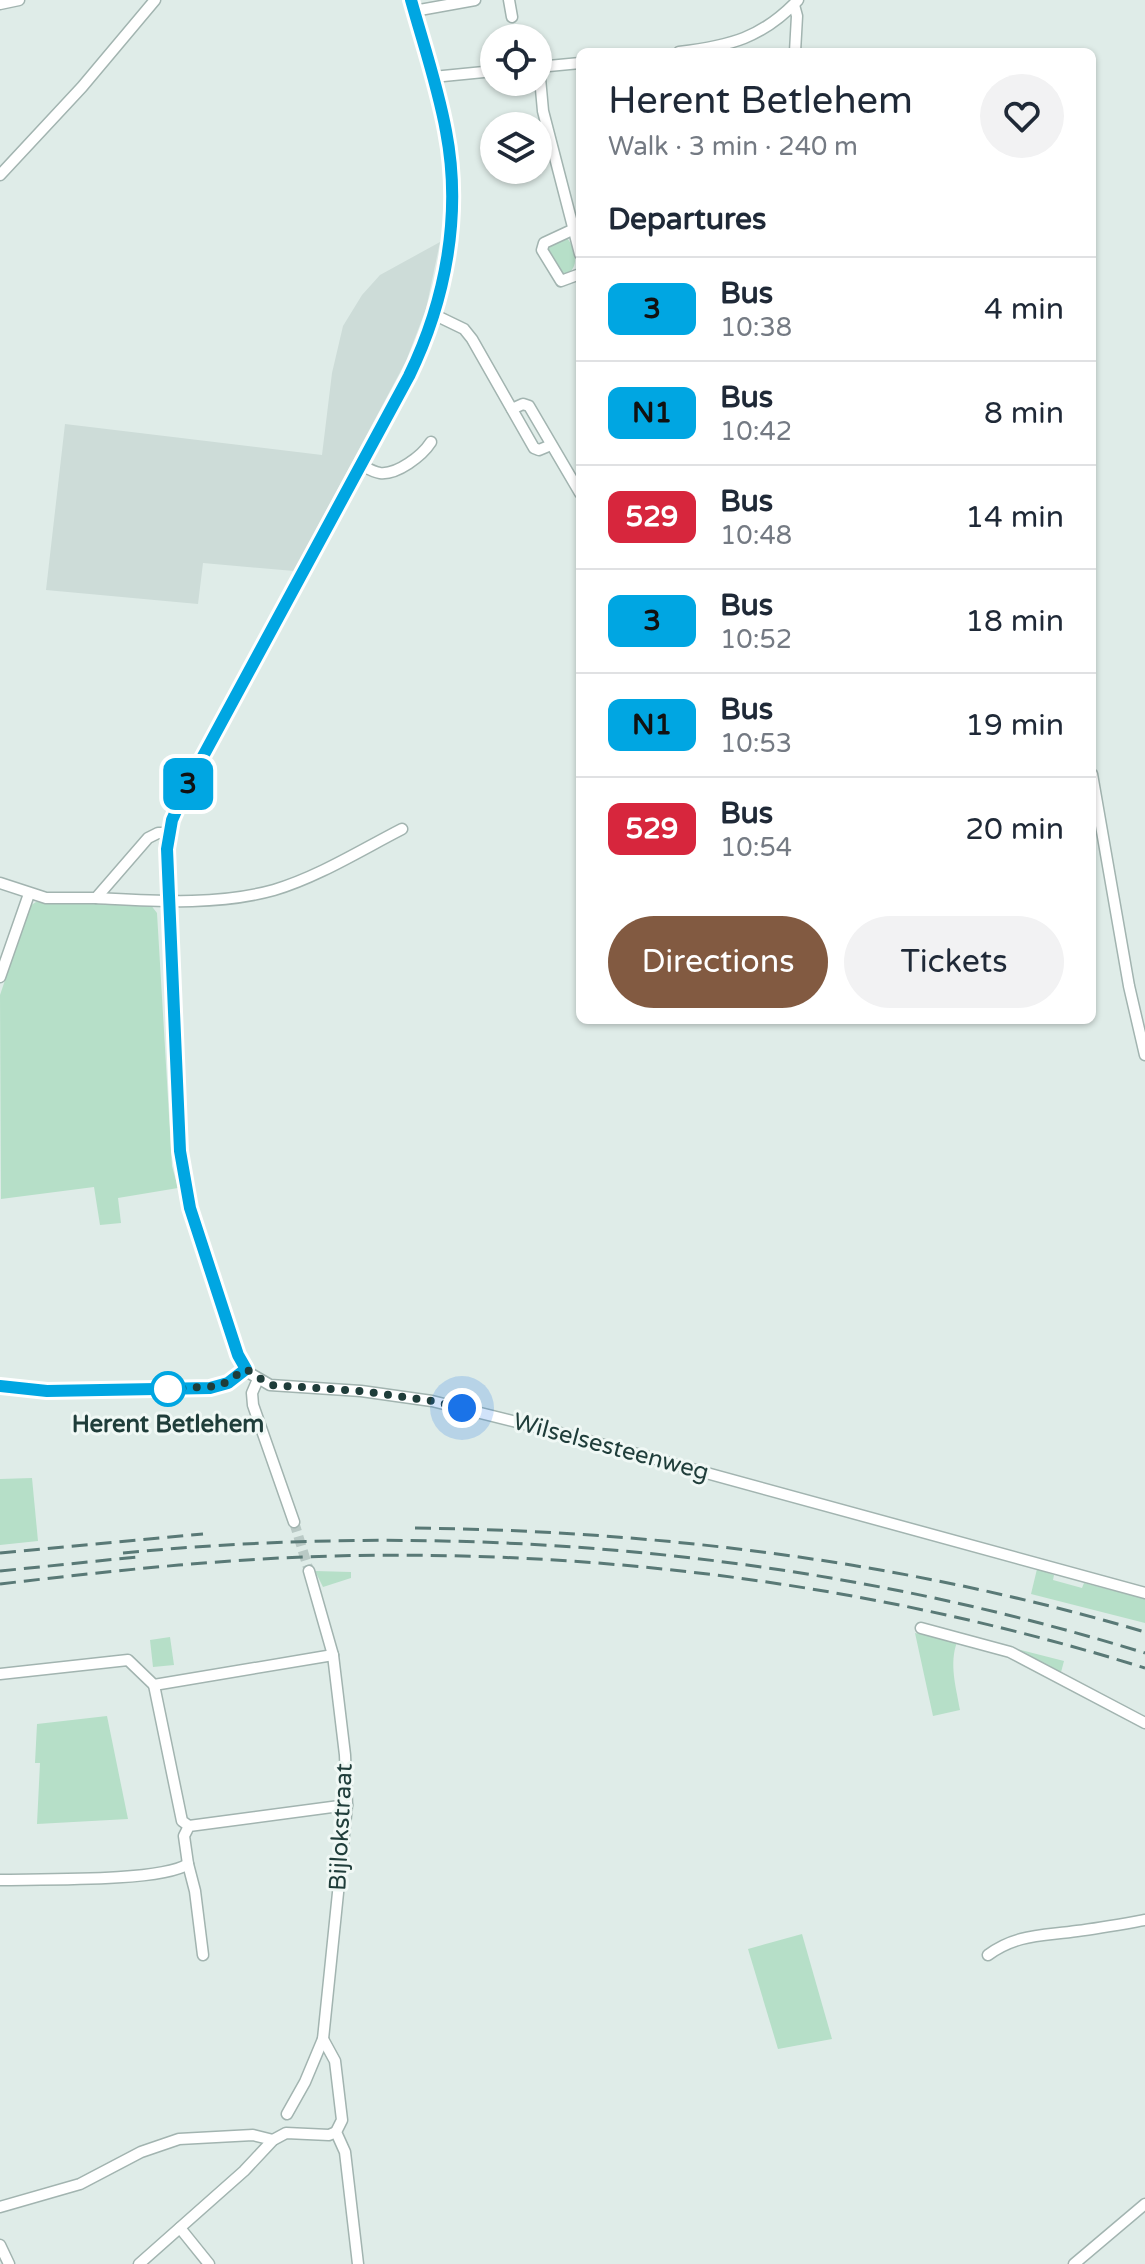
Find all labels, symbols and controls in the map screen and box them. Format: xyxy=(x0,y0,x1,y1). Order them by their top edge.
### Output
map controls xyxy=(480,24,552,184)
button: locate xyxy=(480,24,552,96)
button: heart xyxy=(980,74,1064,158)
text: Herent Betlehem xyxy=(608,78,913,124)
button: layers xyxy=(480,112,552,184)
text: Walk · 3 min · 240 m xyxy=(608,131,858,162)
text: Departures xyxy=(608,201,766,238)
text: Bus xyxy=(720,275,773,312)
text: 4 min xyxy=(984,291,1064,328)
text: 3 xyxy=(643,292,661,326)
text: 10:38 xyxy=(720,312,792,343)
text: Bus xyxy=(720,379,773,416)
text: 8 min xyxy=(984,395,1064,432)
text: N1 xyxy=(632,396,672,430)
text: 10:42 xyxy=(720,416,792,447)
text: Bus xyxy=(720,483,773,520)
text: 14 min xyxy=(965,499,1064,536)
text: 529 xyxy=(626,500,678,534)
text: 10:48 xyxy=(720,520,792,551)
text: Bus xyxy=(720,587,773,624)
text: 18 min xyxy=(965,603,1064,640)
text: 3 xyxy=(643,604,661,638)
text: 10:52 xyxy=(720,624,792,655)
text: Bus xyxy=(720,691,773,728)
text: 19 min xyxy=(965,707,1064,744)
text: N1 xyxy=(632,708,672,742)
text: 10:53 xyxy=(720,728,792,759)
line badge: 3 xyxy=(162,758,214,810)
text: 3 xyxy=(179,767,197,801)
text: Bus xyxy=(720,795,773,832)
text: 20 min xyxy=(965,811,1064,848)
text: 529 xyxy=(626,812,678,846)
text: 10:54 xyxy=(720,832,792,863)
button: Directions xyxy=(608,916,828,1008)
button: Tickets xyxy=(844,916,1064,1008)
marker: Herent Betlehem xyxy=(151,1372,185,1406)
your location xyxy=(442,1388,482,1428)
street label: Wilselsesteenweg xyxy=(510,1407,712,1487)
place label: Herent Betlehem xyxy=(72,1410,264,1439)
street label: Bijlokstraat xyxy=(323,1762,359,1892)

